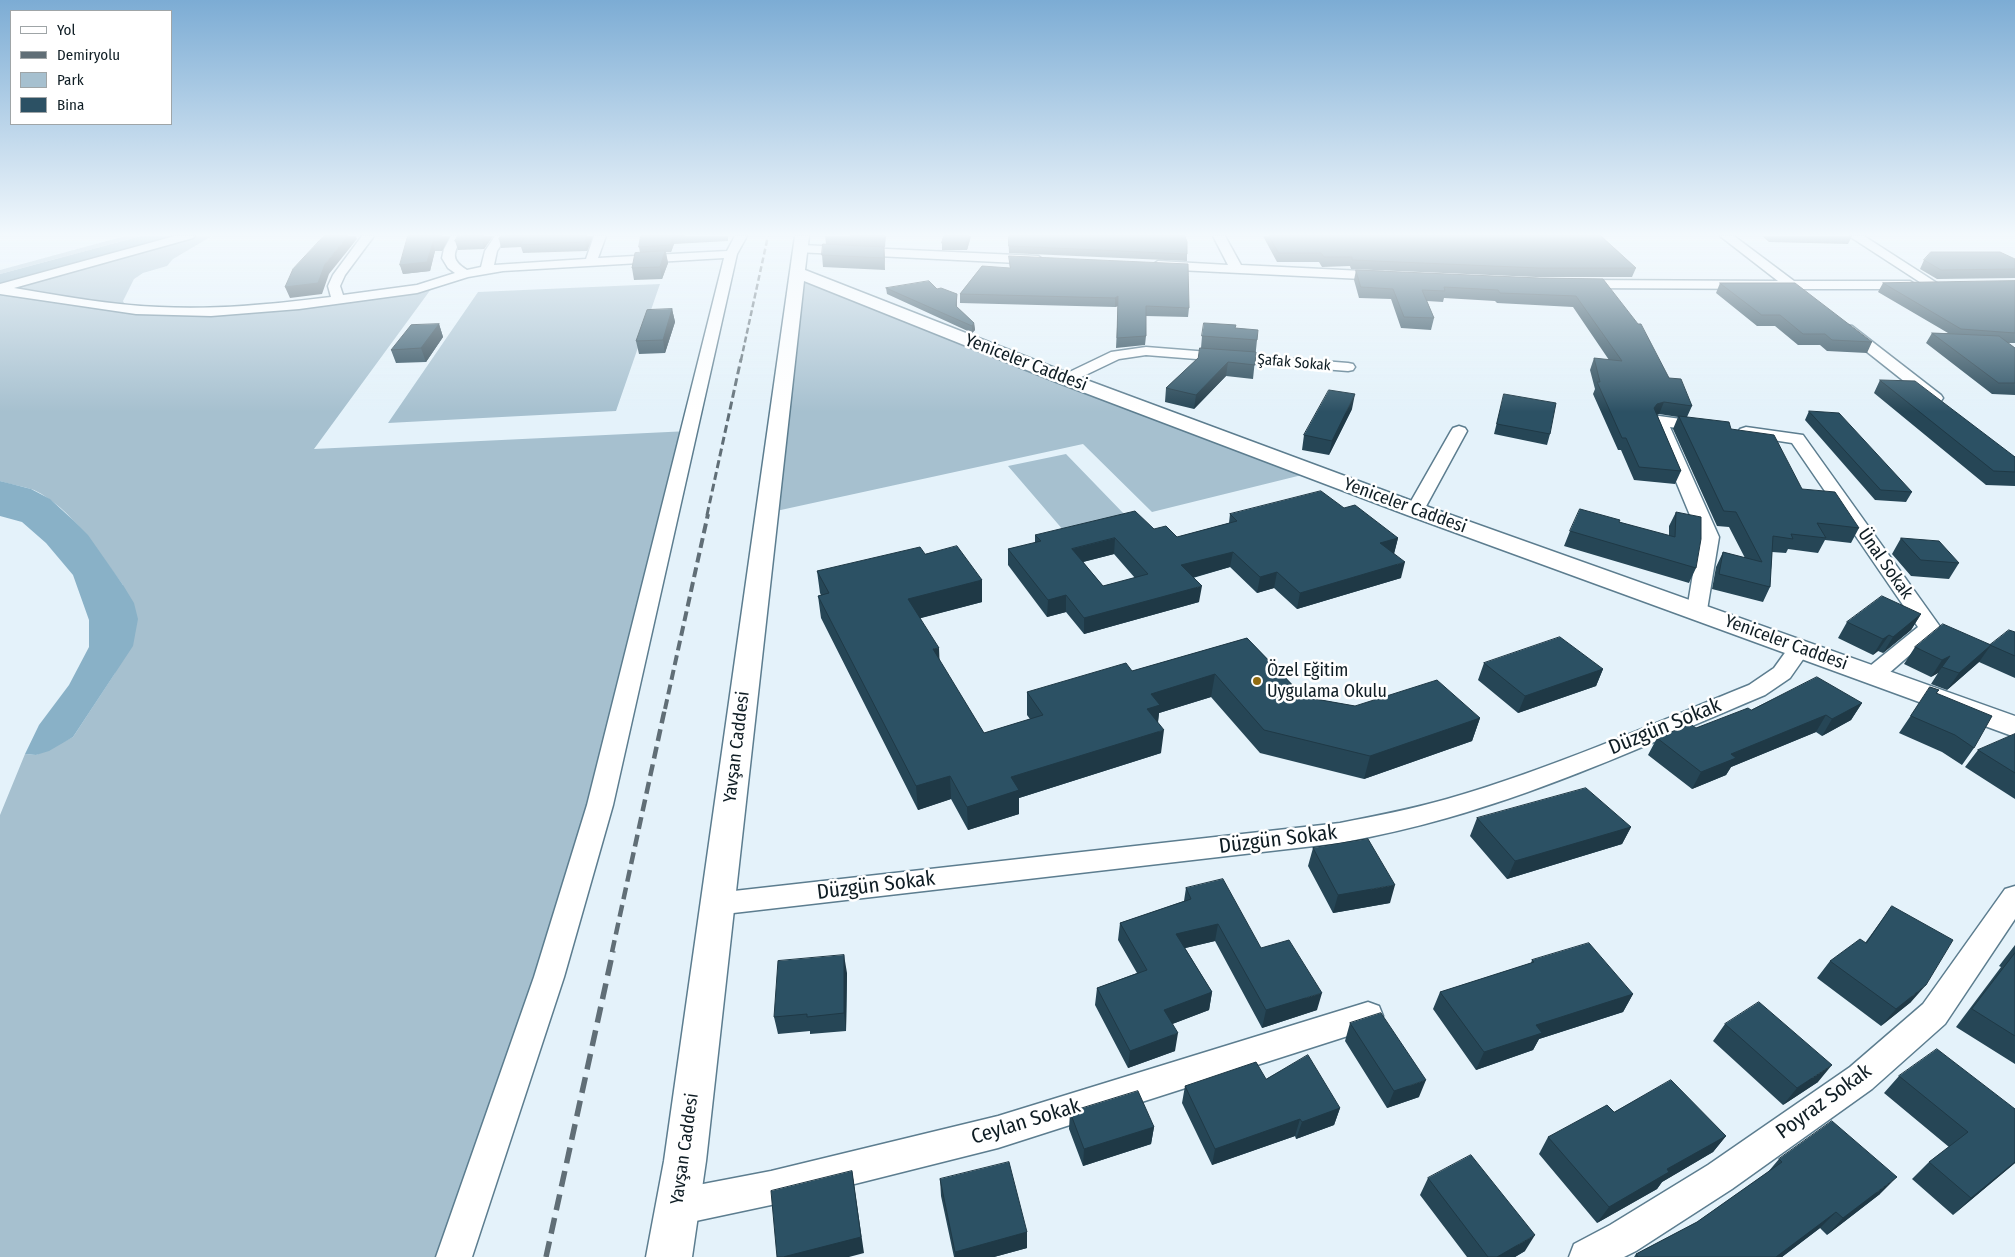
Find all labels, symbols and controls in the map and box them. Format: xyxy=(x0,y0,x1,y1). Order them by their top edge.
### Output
legend xyxy=(10,10,172,125)
text: Yol xyxy=(57,21,75,39)
text: Demiryolu xyxy=(57,46,120,64)
text: Park xyxy=(57,71,84,89)
text: Bina xyxy=(57,96,84,114)
street label: Yeniceler Caddesi xyxy=(962,330,1090,396)
street label: Şafak Sokak xyxy=(1257,351,1331,375)
street label: Yeniceler Caddesi xyxy=(1341,474,1469,538)
street label: Ünal Sokak xyxy=(1853,524,1917,604)
street label: Yeniceler Caddesi xyxy=(1722,611,1850,675)
place label: Özel Eğitim Uygulama Okulu xyxy=(1267,660,1387,702)
marker: Özel Eğitim Uygulama Okulu xyxy=(1251,675,1263,687)
street label: Yavşan Caddesi xyxy=(719,690,755,804)
street label: Düzgün Sokak xyxy=(1605,693,1725,761)
street label: Düzgün Sokak xyxy=(1217,820,1339,860)
street label: Düzgün Sokak xyxy=(815,866,937,906)
street label: Poyraz Sokak xyxy=(1771,1059,1877,1145)
street label: Yavşan Caddesi xyxy=(666,1092,704,1206)
street label: Ceylan Sokak xyxy=(968,1093,1084,1151)

